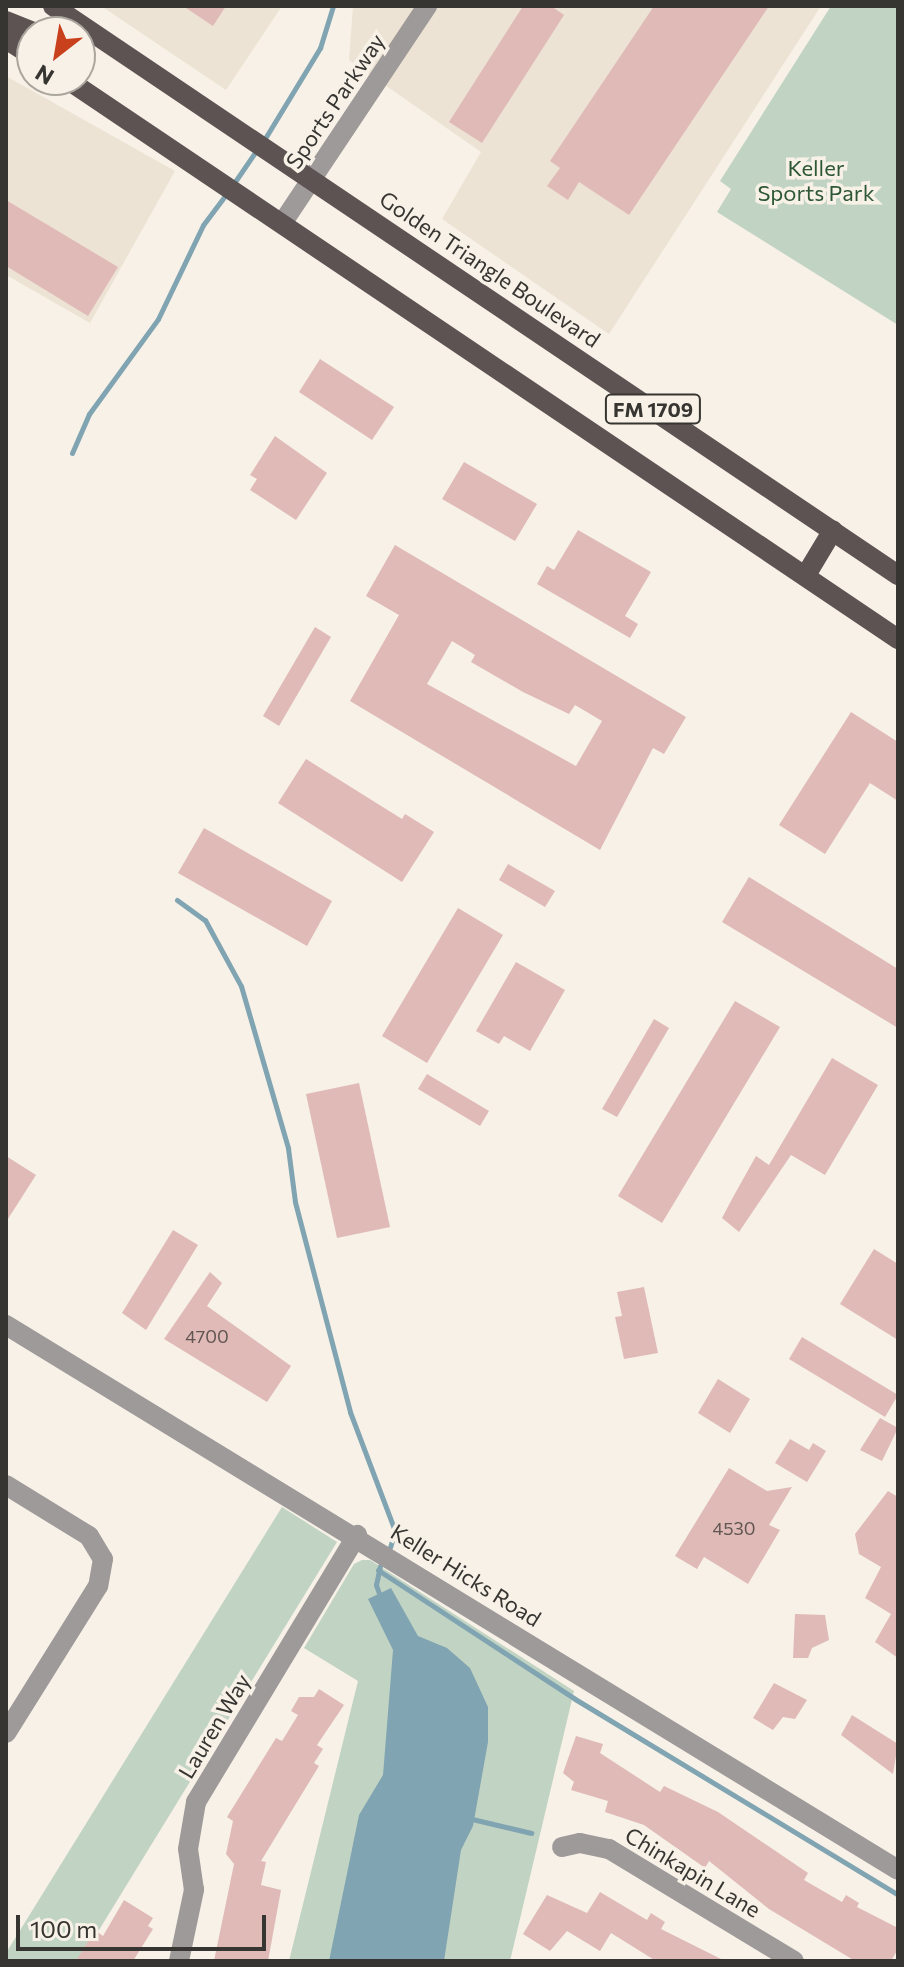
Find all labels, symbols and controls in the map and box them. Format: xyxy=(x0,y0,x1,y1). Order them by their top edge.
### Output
north arrow xyxy=(16,16,96,96)
street label: Sports Parkway xyxy=(280,28,390,174)
text: N xyxy=(30,59,58,91)
park label: Keller Sports Park xyxy=(757,154,875,206)
street label: Golden Triangle Boulevard xyxy=(375,185,605,353)
road number: FM 1709 xyxy=(603,393,703,425)
house number: 4700 xyxy=(185,1325,229,1347)
house number: 4530 xyxy=(712,1517,756,1539)
street label: Keller Hicks Road xyxy=(386,1518,546,1632)
street label: Lauren Way xyxy=(173,1669,255,1783)
street label: Chinkapin Lane xyxy=(621,1821,765,1923)
scale bar xyxy=(20,1899,270,1949)
text: 100 m xyxy=(30,1914,97,1943)

